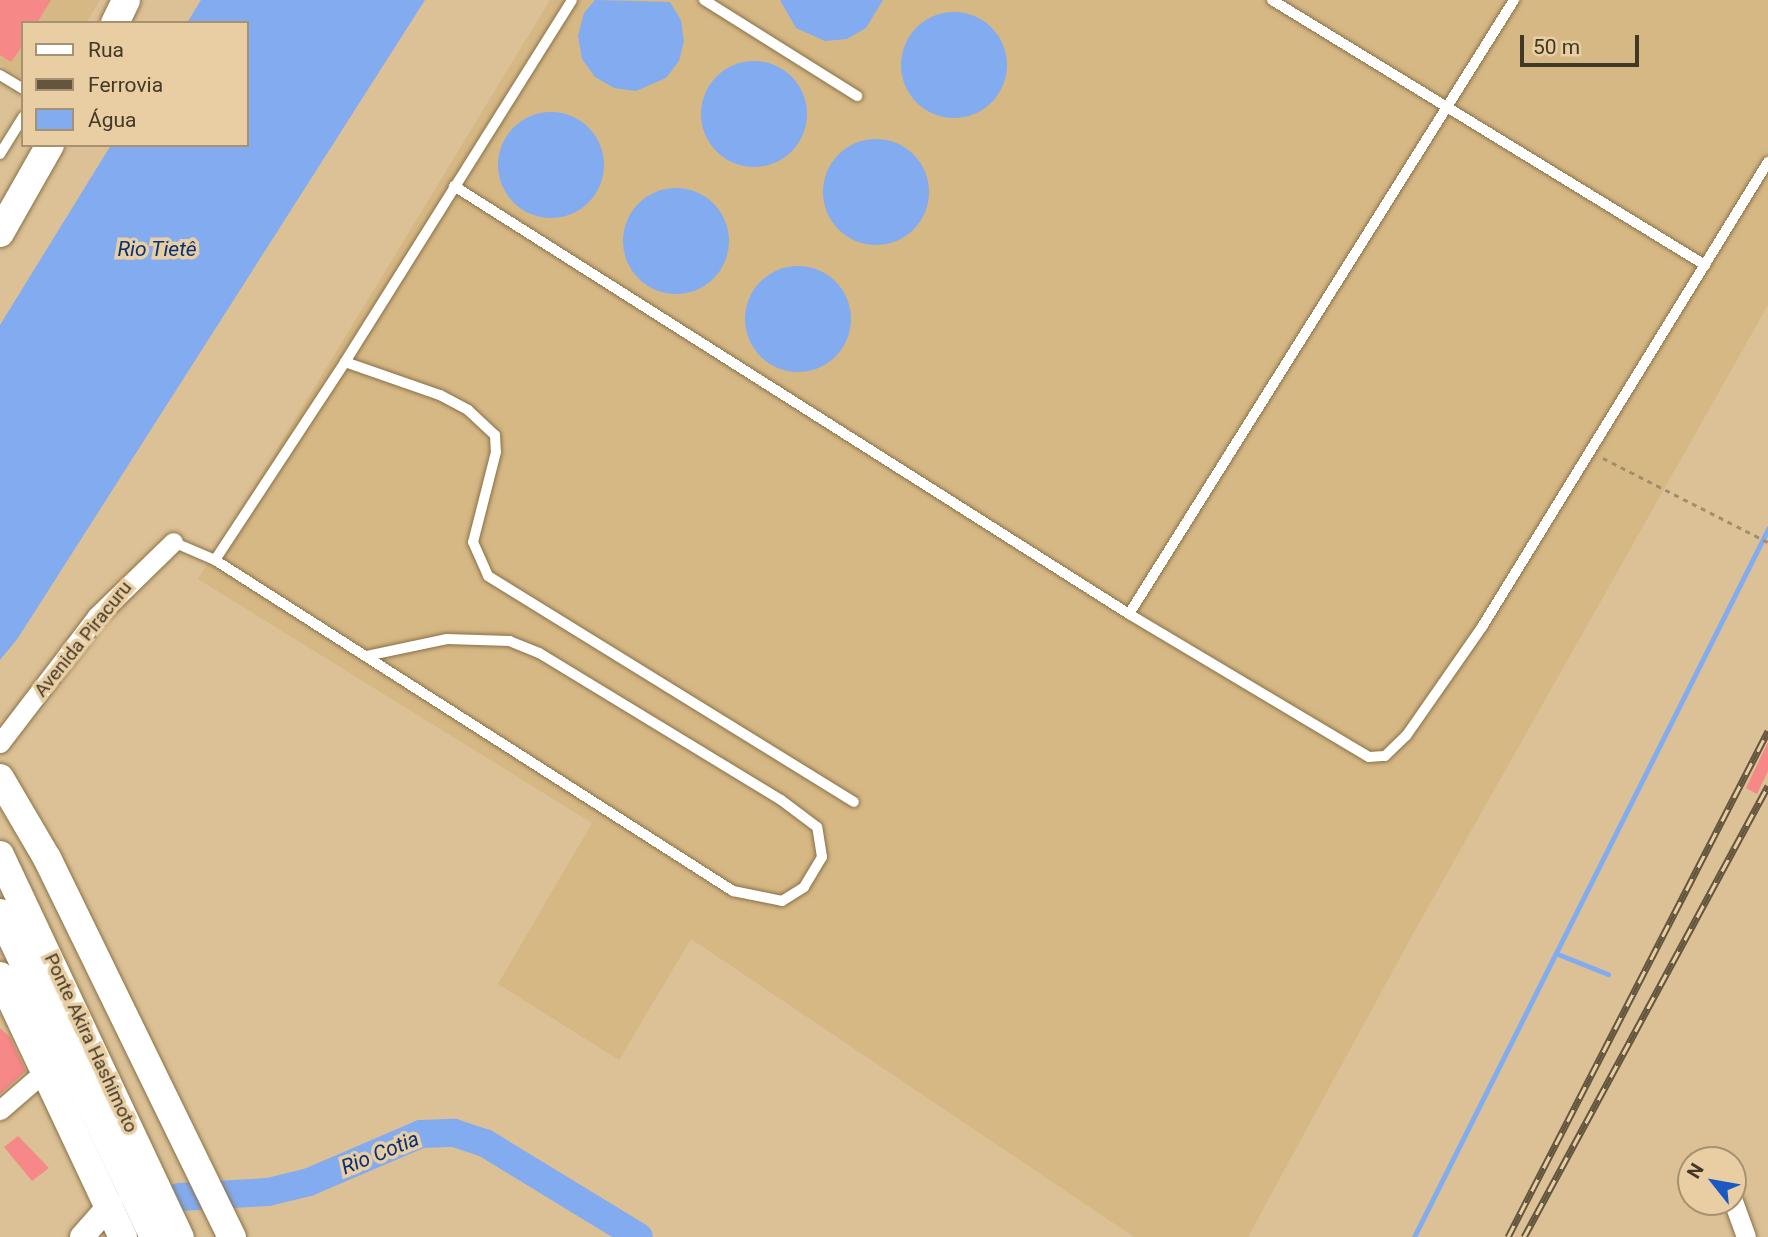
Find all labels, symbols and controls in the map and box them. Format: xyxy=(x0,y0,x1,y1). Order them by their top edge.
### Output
legend xyxy=(21,21,248,147)
scale bar xyxy=(1523,21,1642,65)
text: 50 m xyxy=(1533,35,1580,59)
text: Rua xyxy=(88,38,124,62)
text: Ferrovia xyxy=(88,73,163,97)
text: Água xyxy=(88,108,137,132)
water label: Rio Tietê xyxy=(117,236,197,262)
street label: Avenida Piracuru xyxy=(29,577,137,701)
street label: Ponte Akira Hashimoto xyxy=(39,950,143,1136)
water label: Rio Cotia xyxy=(337,1126,423,1180)
north arrow xyxy=(1677,1146,1747,1216)
text: N xyxy=(1682,1159,1709,1183)

